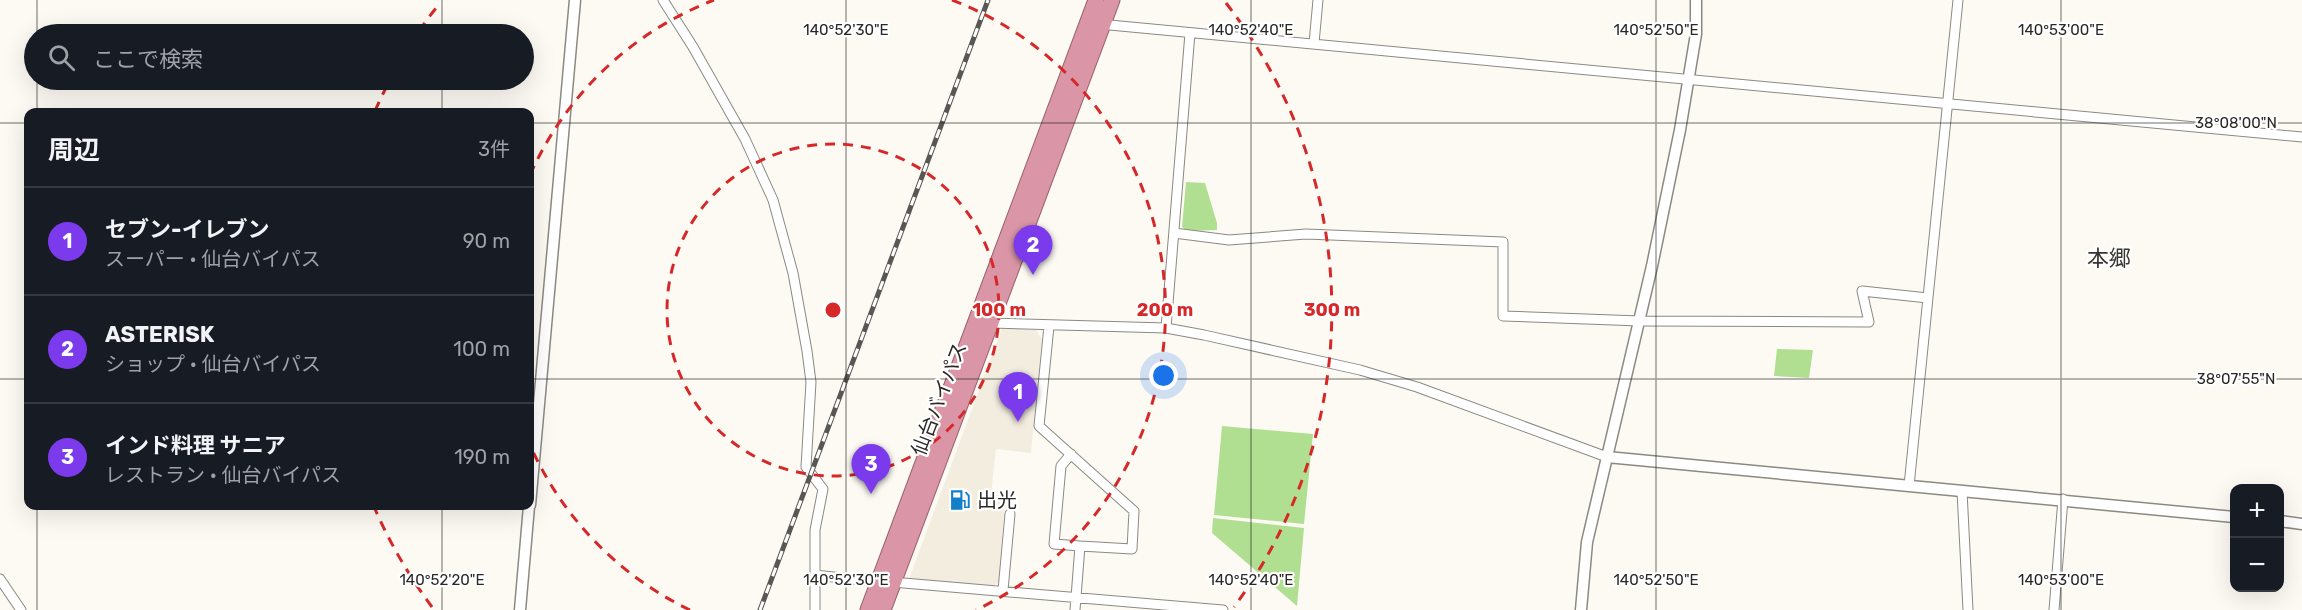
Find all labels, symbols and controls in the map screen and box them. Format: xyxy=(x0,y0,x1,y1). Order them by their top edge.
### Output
text: 140°52'30"E xyxy=(803,21,889,39)
text: 140°52'40"E xyxy=(1209,21,1293,39)
text: 140°52'50"E xyxy=(1613,21,1699,39)
text: 140°53'00"E xyxy=(2018,21,2104,39)
search box xyxy=(24,24,534,90)
icon: search xyxy=(45,41,78,74)
text: ここで検索 xyxy=(93,46,203,73)
text: 38°08'00"N xyxy=(2195,114,2277,132)
text: 周辺 xyxy=(48,135,100,166)
text: 3件 xyxy=(478,137,510,161)
text: セブン-イレブン xyxy=(105,216,270,243)
pin: 2 xyxy=(1014,226,1052,275)
text: 1 xyxy=(63,229,72,253)
text: 90 m xyxy=(463,229,510,253)
district label: 本郷 xyxy=(2087,245,2131,272)
text: スーパー · 仙台バイパス xyxy=(105,247,321,271)
text: 100 m xyxy=(972,299,1026,321)
text: 200 m xyxy=(1137,299,1193,321)
text: 300 m xyxy=(1304,299,1360,321)
centre of rings xyxy=(823,300,843,320)
text: ASTERISK xyxy=(105,321,214,348)
text: 2 xyxy=(61,337,74,361)
text: 100 m xyxy=(453,337,510,361)
street label: 仙台バイパス xyxy=(906,339,972,459)
text: ショップ · 仙台バイパス xyxy=(105,352,321,376)
your location xyxy=(1149,361,1178,390)
text: 38°07'55"N xyxy=(2197,370,2275,388)
pin: 1 xyxy=(998,372,1038,422)
text: インド料理 サニア xyxy=(105,432,286,459)
pin: 3 xyxy=(852,444,890,494)
text: 3 xyxy=(61,445,74,469)
text: 190 m xyxy=(454,445,510,469)
text: レストラン · 仙台バイパス xyxy=(105,463,341,487)
map controls xyxy=(2230,484,2284,592)
button: + xyxy=(2230,484,2284,538)
fuel station icon: 出光 xyxy=(948,488,972,512)
place label: 出光 xyxy=(977,488,1017,512)
button: − xyxy=(2230,538,2284,592)
text: 140°52'20"E xyxy=(399,571,485,589)
text: 140°52'30"E xyxy=(803,571,889,589)
text: 140°52'40"E xyxy=(1209,571,1293,589)
text: 140°52'50"E xyxy=(1613,571,1699,589)
text: 140°53'00"E xyxy=(2018,571,2104,589)

